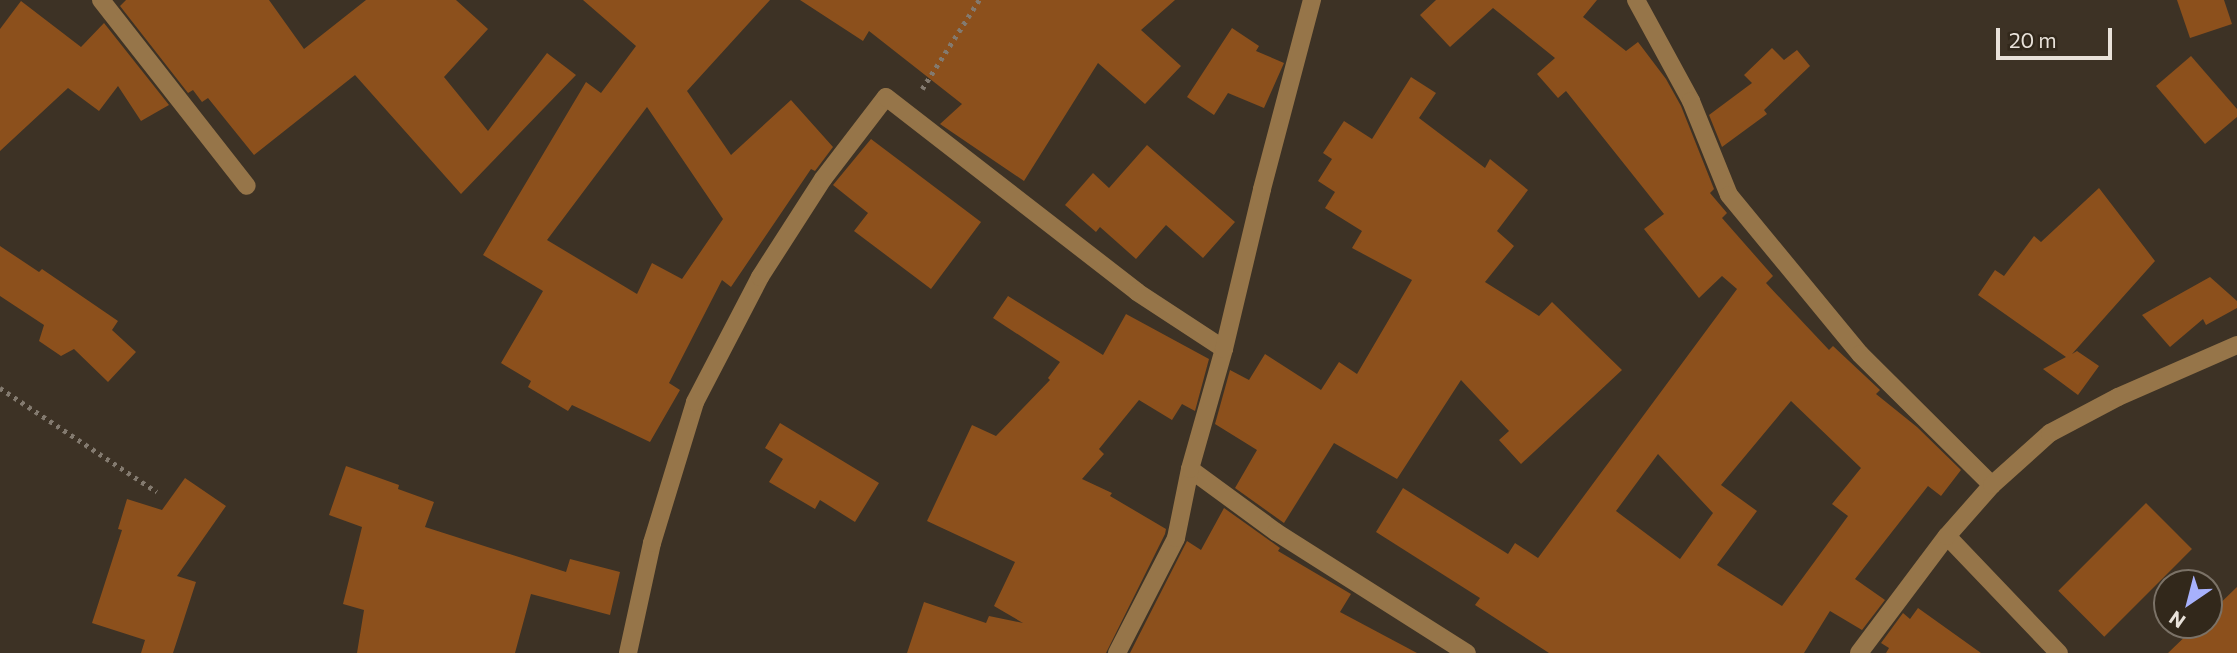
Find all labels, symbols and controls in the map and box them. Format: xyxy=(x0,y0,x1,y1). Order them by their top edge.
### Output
scale bar xyxy=(1999,14,2114,58)
text: 20 m xyxy=(2009,27,2057,52)
north arrow xyxy=(2153,569,2223,639)
text: N xyxy=(2164,606,2189,633)

